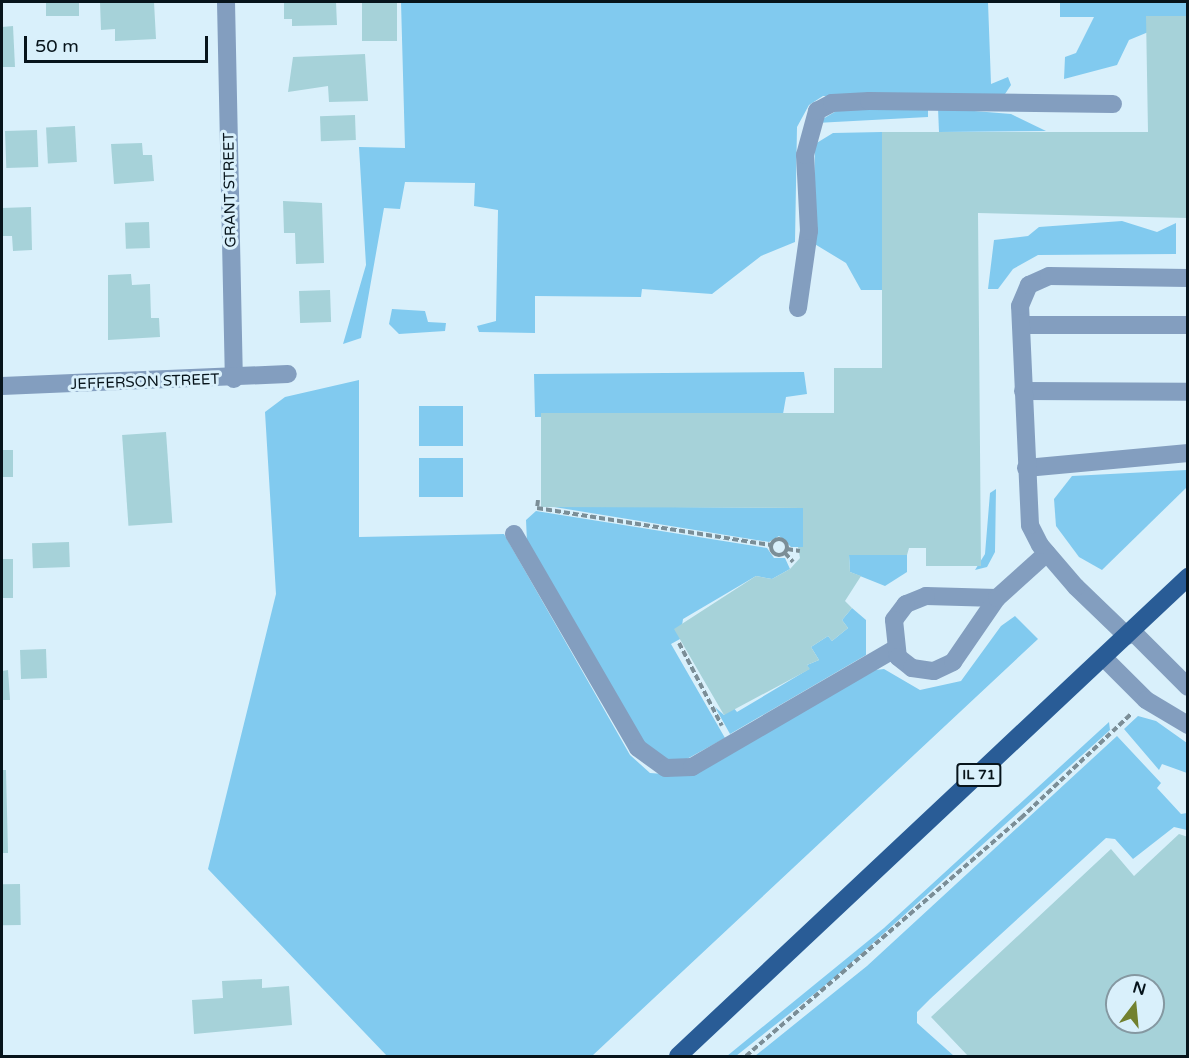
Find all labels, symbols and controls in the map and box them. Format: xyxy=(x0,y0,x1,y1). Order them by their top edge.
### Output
scale bar xyxy=(27,24,212,62)
text: 50 m xyxy=(35,35,79,57)
street label: GRANT STREET xyxy=(220,132,240,248)
street label: JEFFERSON STREET xyxy=(70,370,220,394)
road number: IL 71 xyxy=(955,764,1003,786)
north arrow xyxy=(1105,974,1165,1034)
text: N xyxy=(1130,977,1148,1000)

